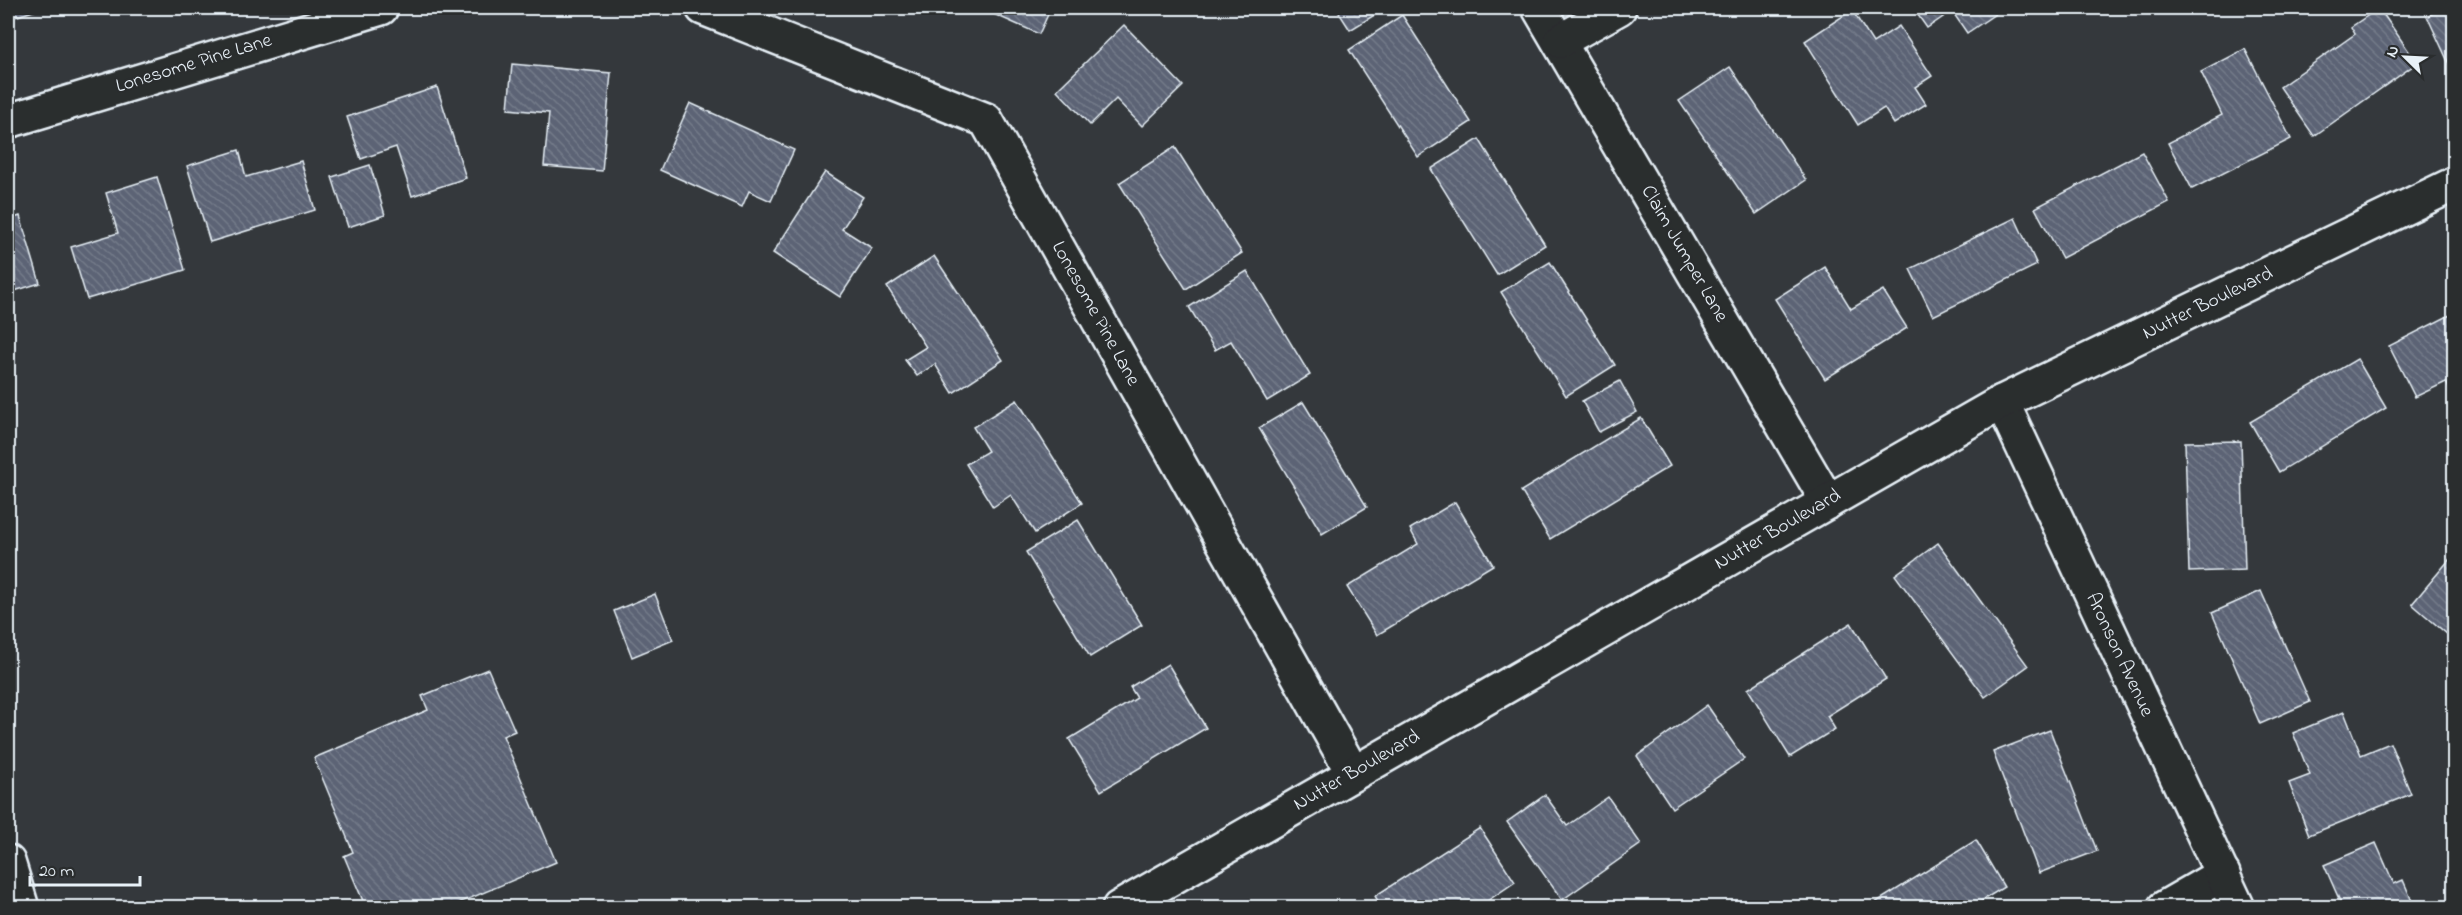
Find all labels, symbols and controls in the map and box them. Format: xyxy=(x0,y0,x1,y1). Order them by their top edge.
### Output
street label: Lonesome Pine Lane xyxy=(113,27,275,101)
north arrow xyxy=(2375,27,2435,87)
text: N xyxy=(2380,42,2406,62)
street label: Claim Jumper Lane xyxy=(1633,180,1735,328)
street label: Lonesome Pine Lane xyxy=(1043,236,1147,392)
street label: Nutter Boulevard xyxy=(2138,260,2278,348)
street label: Nutter Boulevard xyxy=(1709,482,1847,578)
street label: Aronson Avenue xyxy=(2078,588,2160,722)
street label: Nutter Boulevard xyxy=(1288,723,1426,819)
scale bar xyxy=(30,849,140,887)
text: 20 m xyxy=(39,859,74,885)

